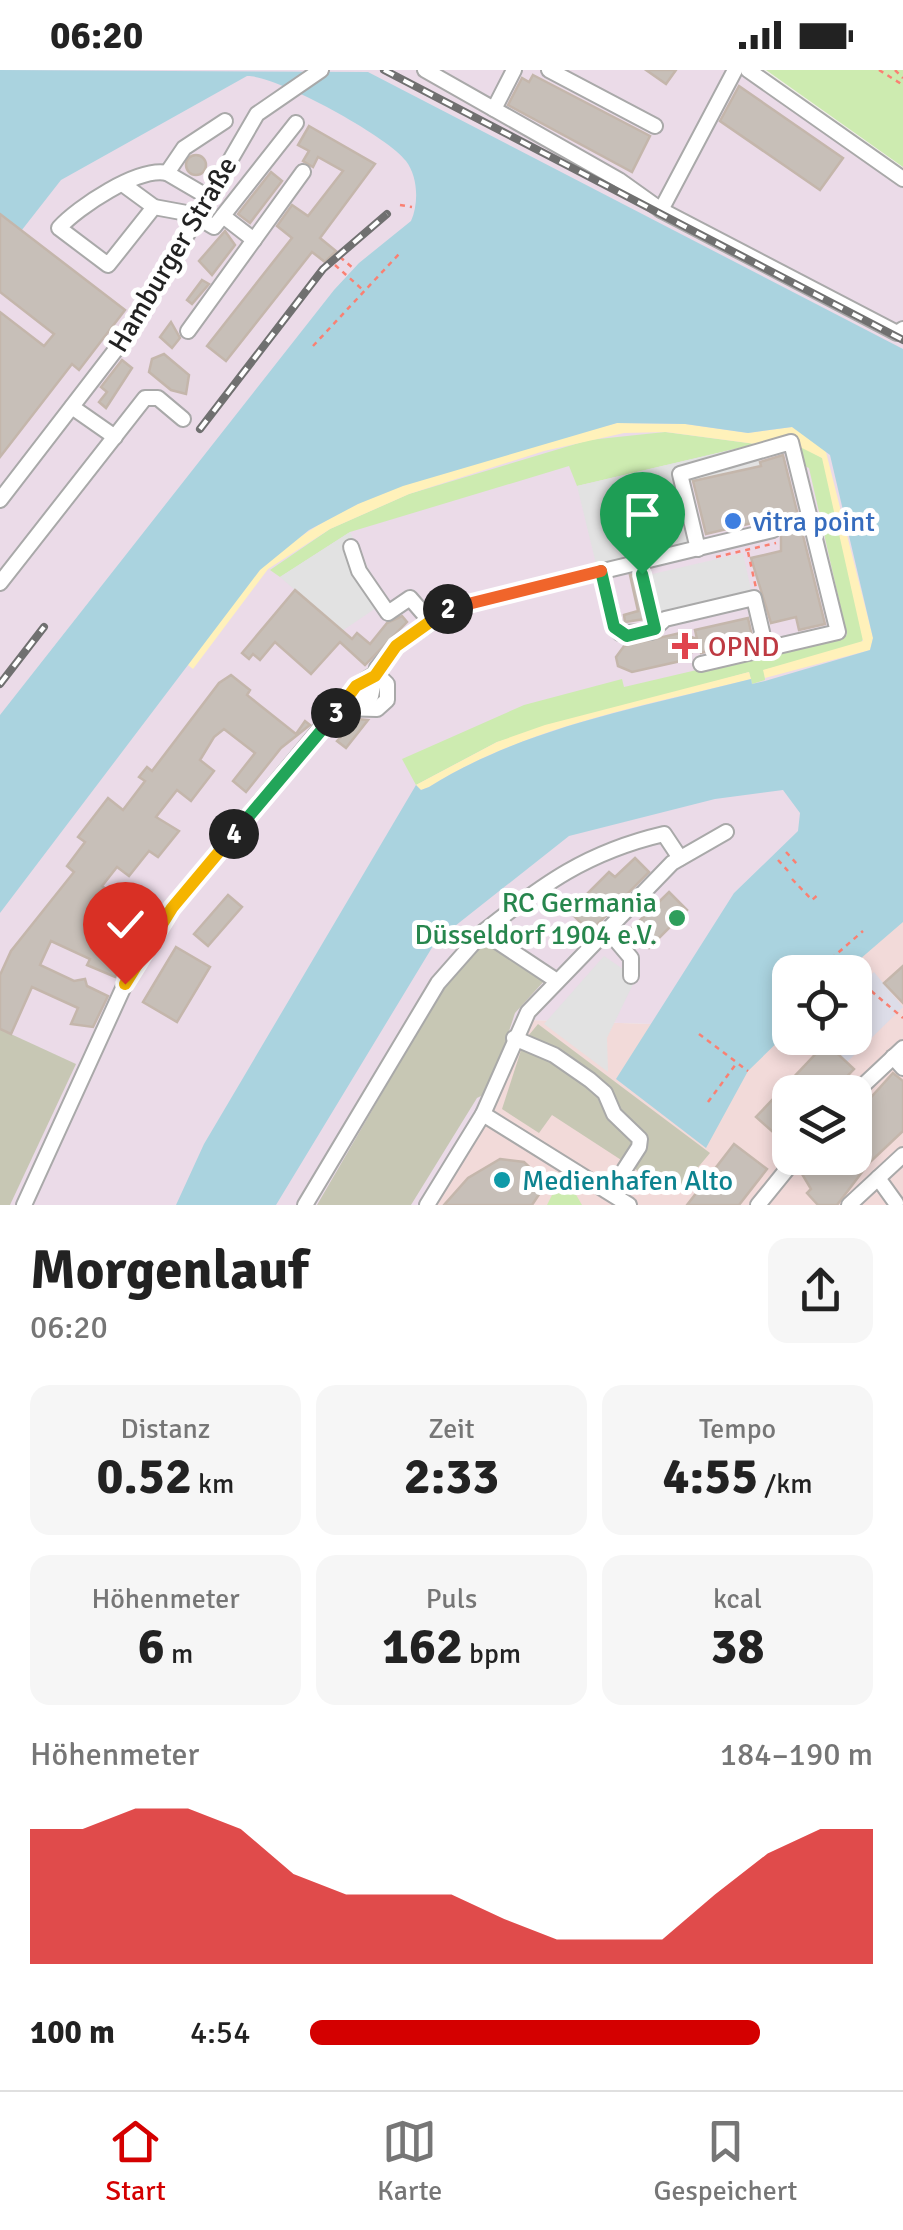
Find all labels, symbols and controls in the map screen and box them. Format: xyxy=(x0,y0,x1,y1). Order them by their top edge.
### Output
text: 06:20 xyxy=(50,12,143,59)
street label: Hamburger Straße xyxy=(101,151,245,358)
pin xyxy=(600,472,685,575)
icon: arrive xyxy=(615,487,670,542)
place label: vitra point xyxy=(753,505,875,539)
marker: vitra point xyxy=(722,510,744,532)
pin: 2 xyxy=(423,584,473,634)
text: 2 xyxy=(440,592,456,626)
place label: OPND xyxy=(708,630,779,664)
marker: OPND xyxy=(672,633,698,659)
pin: 3 xyxy=(311,688,361,738)
text: 3 xyxy=(328,696,344,730)
pin: 4 xyxy=(209,809,259,859)
text: 4 xyxy=(226,817,242,851)
pin xyxy=(83,882,168,985)
place label: RC Germania Düsseldorf 1904 e.V. xyxy=(414,886,657,952)
icon: check xyxy=(98,897,153,952)
marker: RC Germania Düsseldorf 1904 e.V. xyxy=(666,907,688,929)
map controls xyxy=(772,955,872,1175)
button: locate xyxy=(772,955,872,1055)
button: layers xyxy=(772,1075,872,1175)
place label: Medienhafen Alto xyxy=(522,1164,733,1198)
marker: Medienhafen Alto xyxy=(491,1169,513,1191)
text: Morgenlauf xyxy=(30,1236,308,1304)
button: share xyxy=(768,1238,873,1343)
text: 06:20 xyxy=(30,1308,108,1347)
text: Distanz xyxy=(121,1412,210,1446)
text: Zeit xyxy=(428,1412,475,1446)
text: Tempo xyxy=(699,1412,776,1446)
text: 0.52 xyxy=(97,1446,192,1508)
text: 2:33 xyxy=(404,1446,499,1508)
text: 4:55 xyxy=(662,1446,758,1508)
text: km xyxy=(192,1467,234,1501)
text: /km xyxy=(758,1467,813,1501)
text: Höhenmeter xyxy=(91,1582,240,1616)
text: Puls xyxy=(426,1582,477,1616)
text: kcal xyxy=(713,1582,762,1616)
text: 6 xyxy=(138,1616,165,1678)
text: 162 xyxy=(382,1616,463,1678)
text: 38 xyxy=(710,1616,765,1678)
text: m xyxy=(165,1637,193,1671)
text: bpm xyxy=(463,1637,521,1671)
text: Höhenmeter xyxy=(30,1735,199,1774)
text: 184–190 m xyxy=(720,1735,873,1774)
text: 100 m xyxy=(30,2013,115,2052)
text: 4:54 xyxy=(190,2013,250,2052)
tab: Start xyxy=(106,2114,166,2208)
tab: Karte xyxy=(377,2114,442,2208)
tab: Gespeichert xyxy=(654,2114,797,2208)

